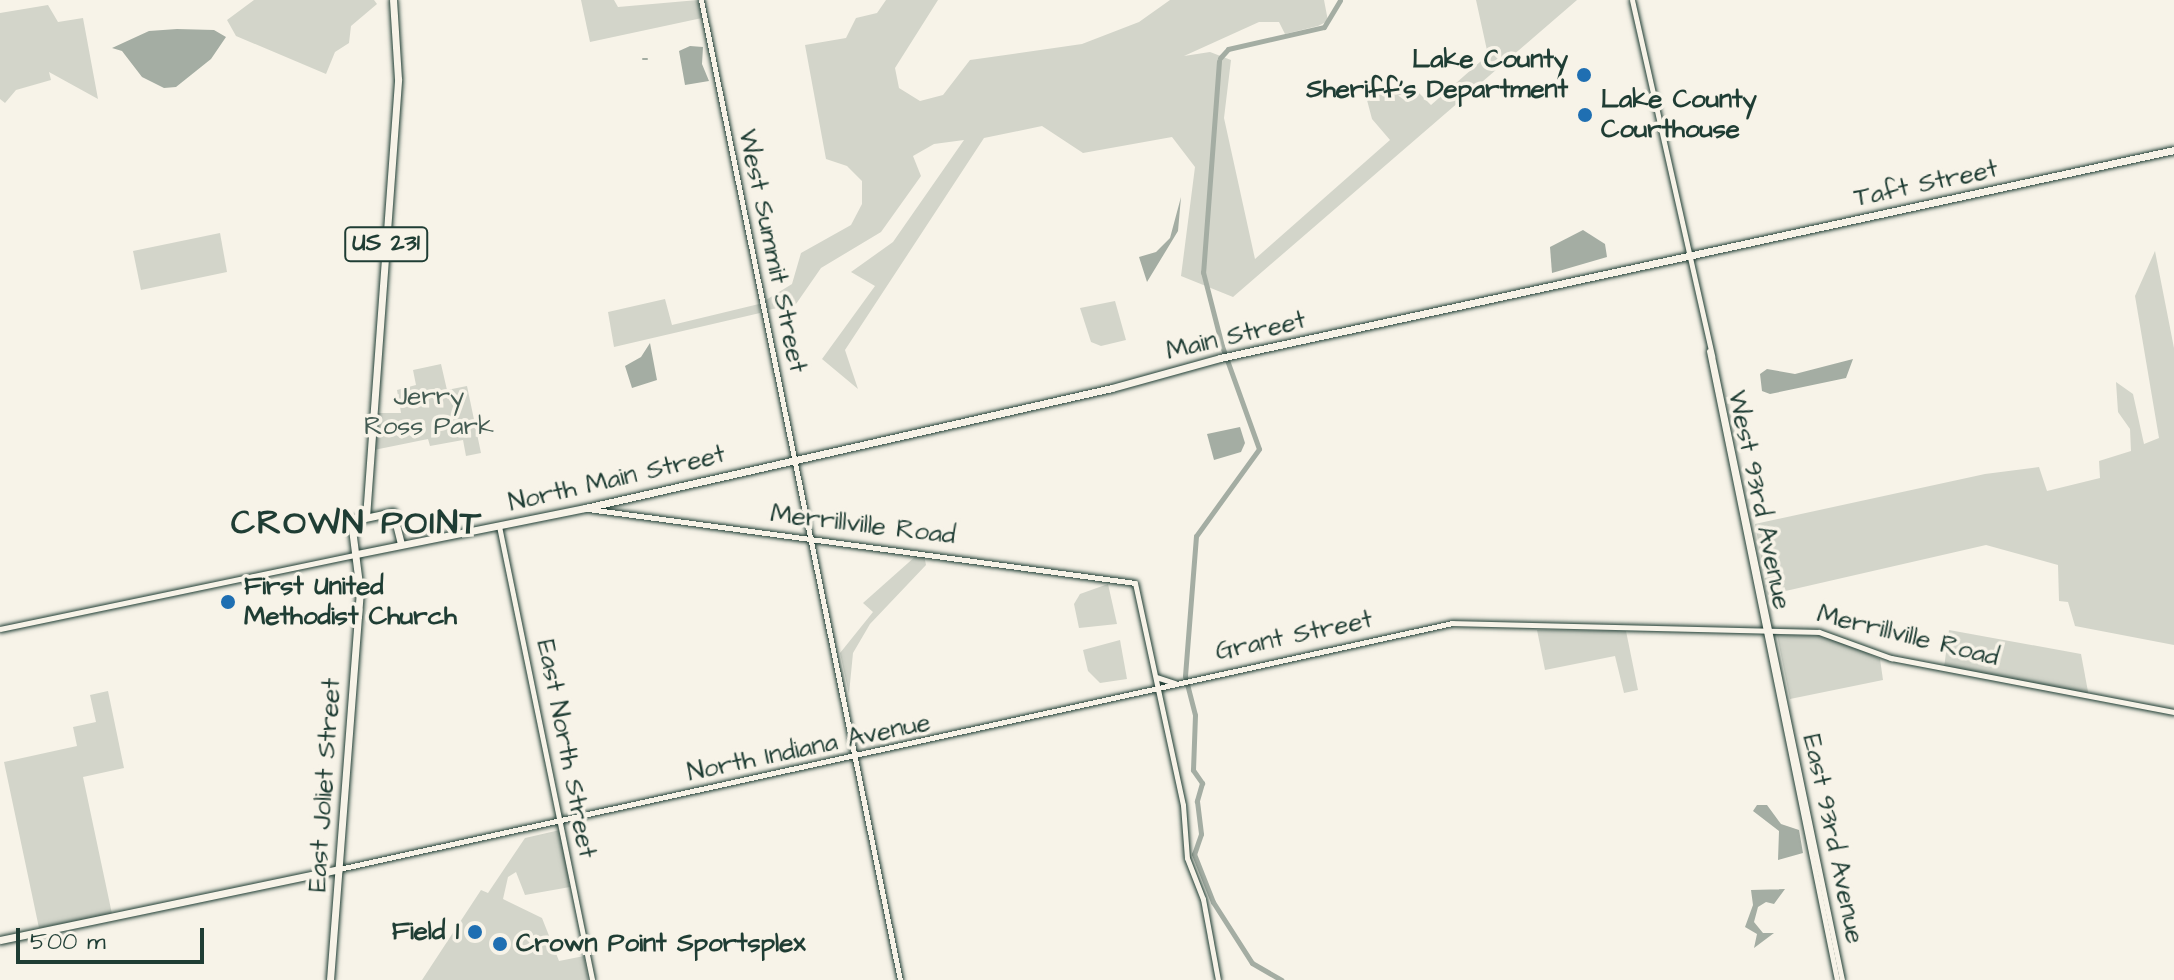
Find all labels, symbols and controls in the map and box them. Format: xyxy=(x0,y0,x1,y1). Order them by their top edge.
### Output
place label: Lake County Sheriff's Department xyxy=(1306,44,1568,106)
marker: Lake County Sheriff's Department xyxy=(1575,66,1593,84)
place label: Lake County Courthouse xyxy=(1601,84,1757,146)
marker: Lake County Courthouse xyxy=(1576,106,1594,124)
street label: West Summit Street xyxy=(731,126,813,376)
street label: Taft Street xyxy=(1851,154,2001,214)
road number: US 231 xyxy=(344,224,428,264)
street label: Main Street xyxy=(1163,305,1309,367)
park label: Jerry Ross Park xyxy=(364,381,494,442)
street label: West 93rd Avenue xyxy=(1721,388,1797,612)
street label: North Main Street xyxy=(506,439,728,519)
street label: Merrillville Road xyxy=(769,498,957,552)
district label: CROWN POINT xyxy=(231,504,483,544)
place label: First United Methodist Church xyxy=(244,571,457,632)
marker: First United Methodist Church xyxy=(219,593,237,611)
street label: Merrillville Road xyxy=(1814,598,2002,674)
street label: Grant Street xyxy=(1213,604,1375,668)
street label: East North Street xyxy=(530,637,602,861)
street label: East Joliet Street xyxy=(302,677,348,893)
street label: North Indiana Avenue xyxy=(685,707,933,789)
street label: East 93rd Avenue xyxy=(1796,731,1870,947)
scale bar xyxy=(20,912,208,962)
place label: Field 1 xyxy=(392,916,459,948)
marker: Field 1 xyxy=(466,923,484,941)
text: 500 m xyxy=(30,925,106,959)
place label: Crown Point Sportsplex xyxy=(516,928,805,960)
marker: Crown Point Sportsplex xyxy=(491,935,509,953)

